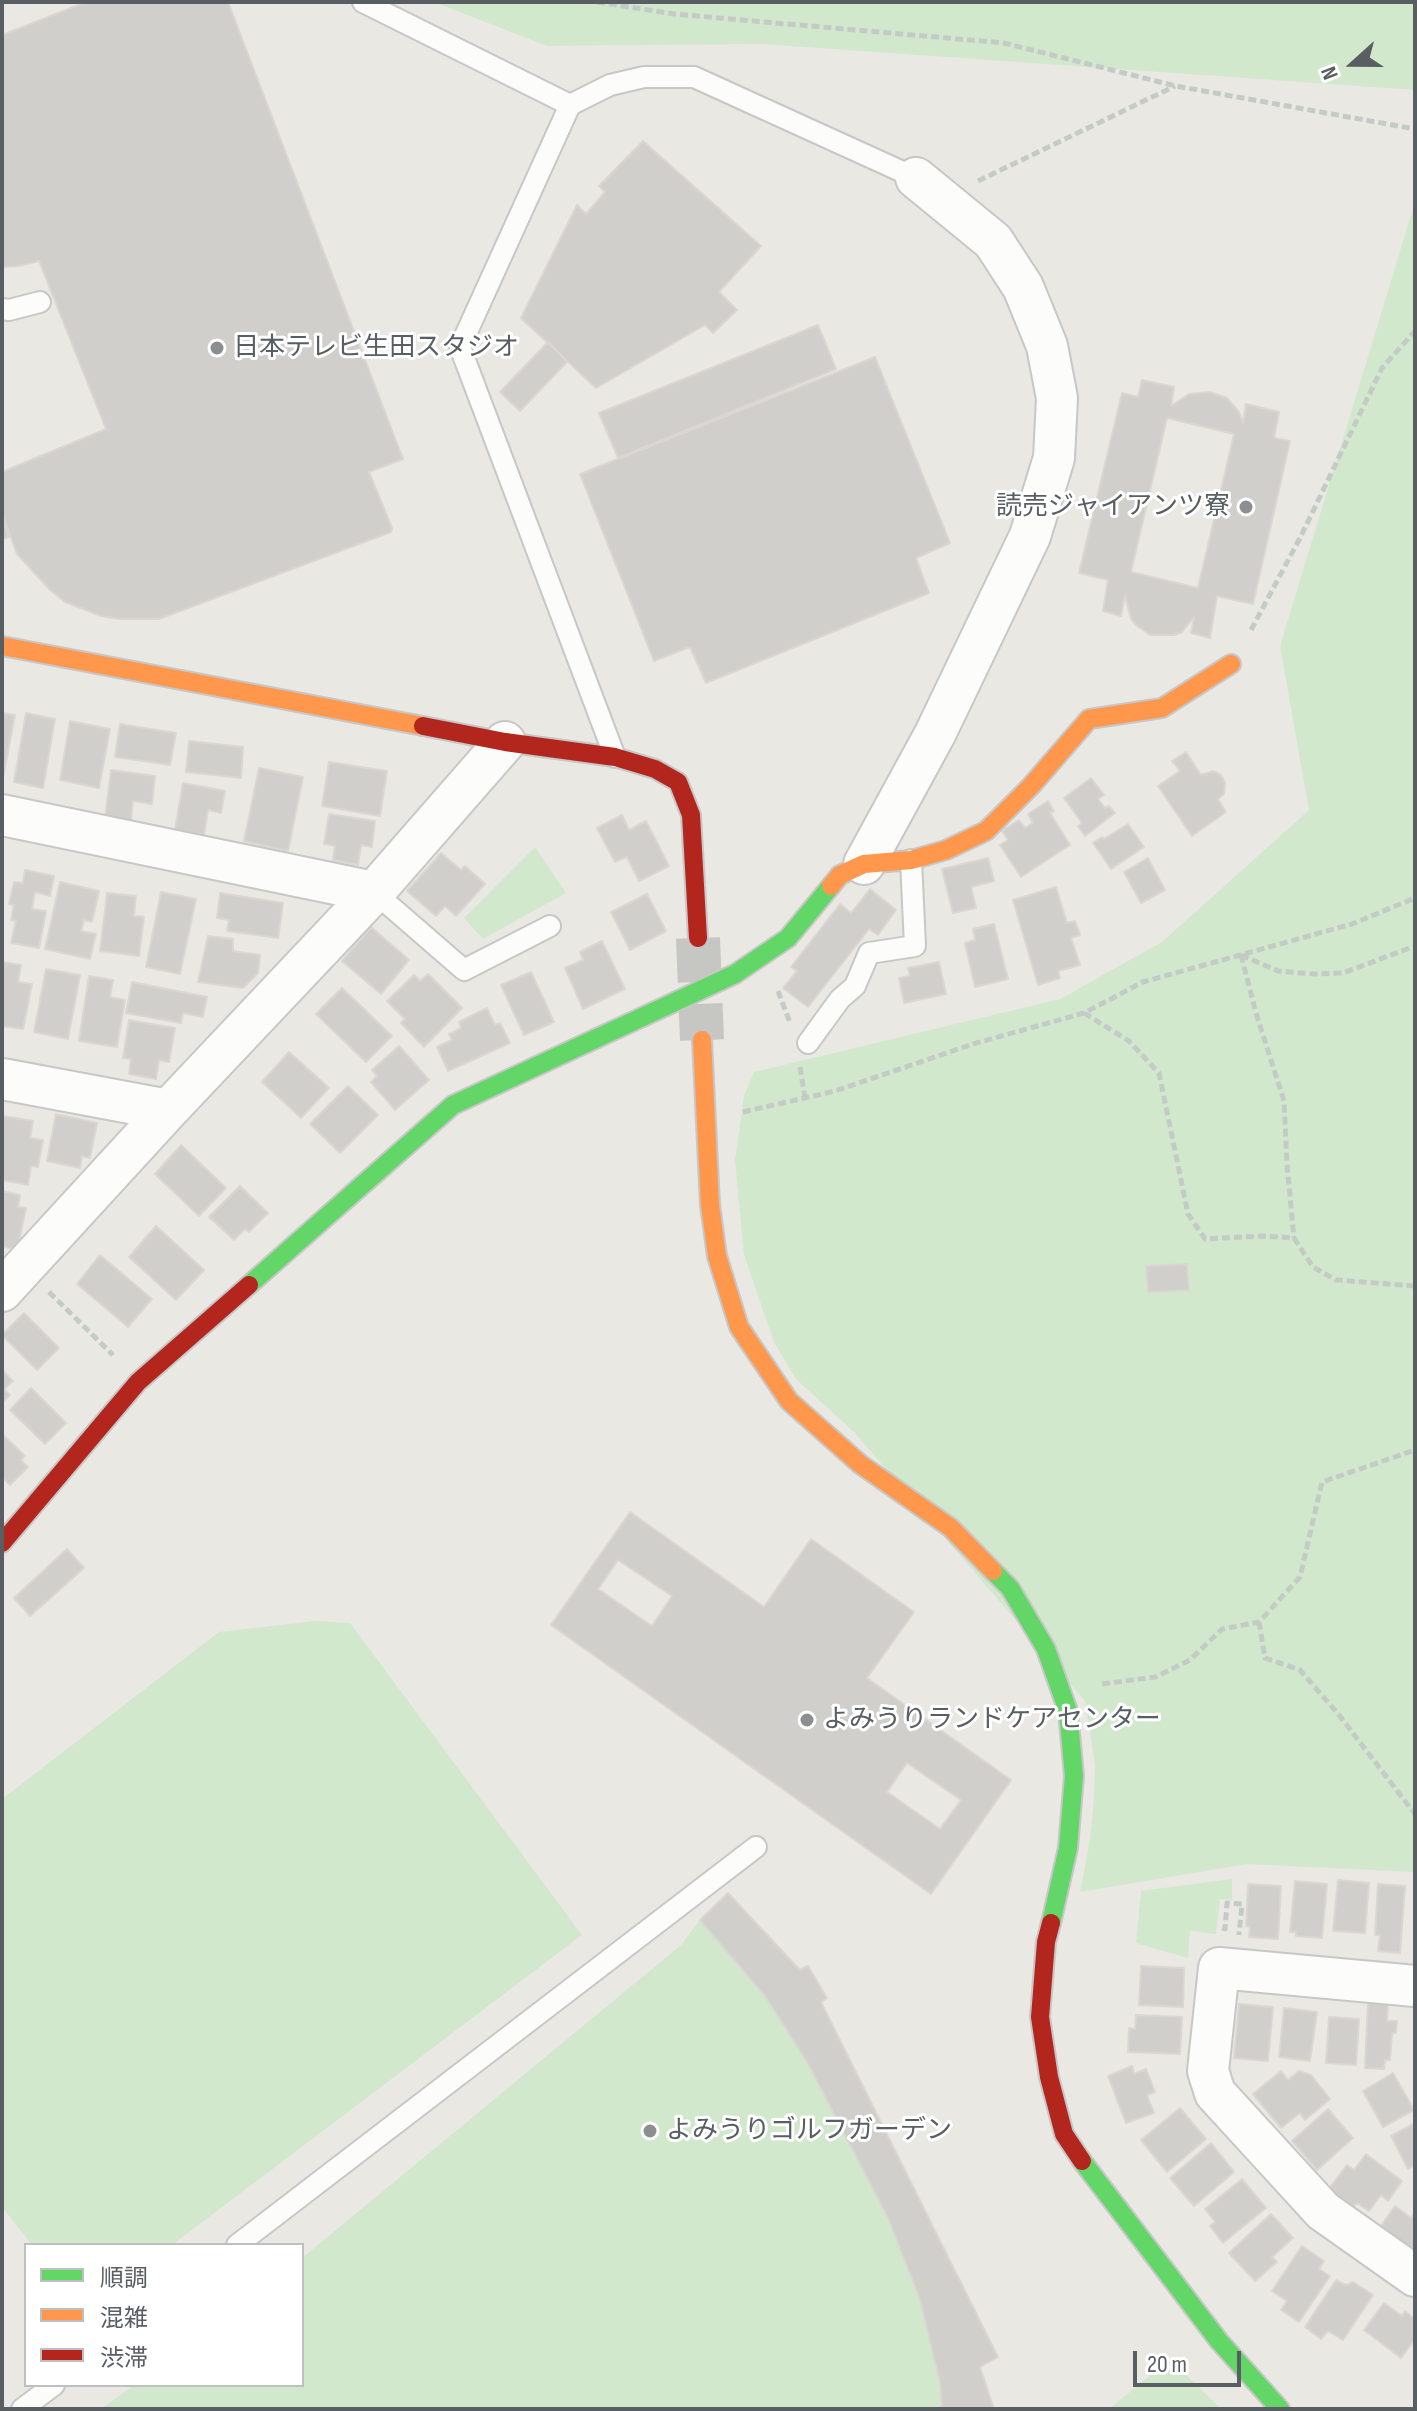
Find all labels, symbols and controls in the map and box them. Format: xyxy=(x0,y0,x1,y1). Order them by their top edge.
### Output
north arrow xyxy=(1313,24,1393,104)
text: N xyxy=(1315,62,1345,83)
place label: 日本テレビ生田スタジオ xyxy=(233,332,519,364)
marker: 日本テレビ生田スタジオ xyxy=(208,339,226,357)
place label: 読売ジャイアンツ寮 xyxy=(996,491,1230,523)
marker: 読売ジャイアンツ寮 xyxy=(1237,498,1255,516)
place label: よみうりランドケアセンター xyxy=(823,1704,1161,1736)
marker: よみうりランドケアセンター xyxy=(798,1711,816,1729)
place label: よみうりゴルフガーデン xyxy=(666,2115,952,2147)
marker: よみうりゴルフガーデン xyxy=(641,2122,659,2140)
legend xyxy=(24,2243,304,2387)
text: 順調 xyxy=(100,2264,148,2293)
text: 混雑 xyxy=(100,2304,148,2333)
scale bar xyxy=(1137,2335,1245,2385)
text: 渋滞 xyxy=(100,2344,148,2373)
text: 20 m xyxy=(1147,2350,1187,2379)

